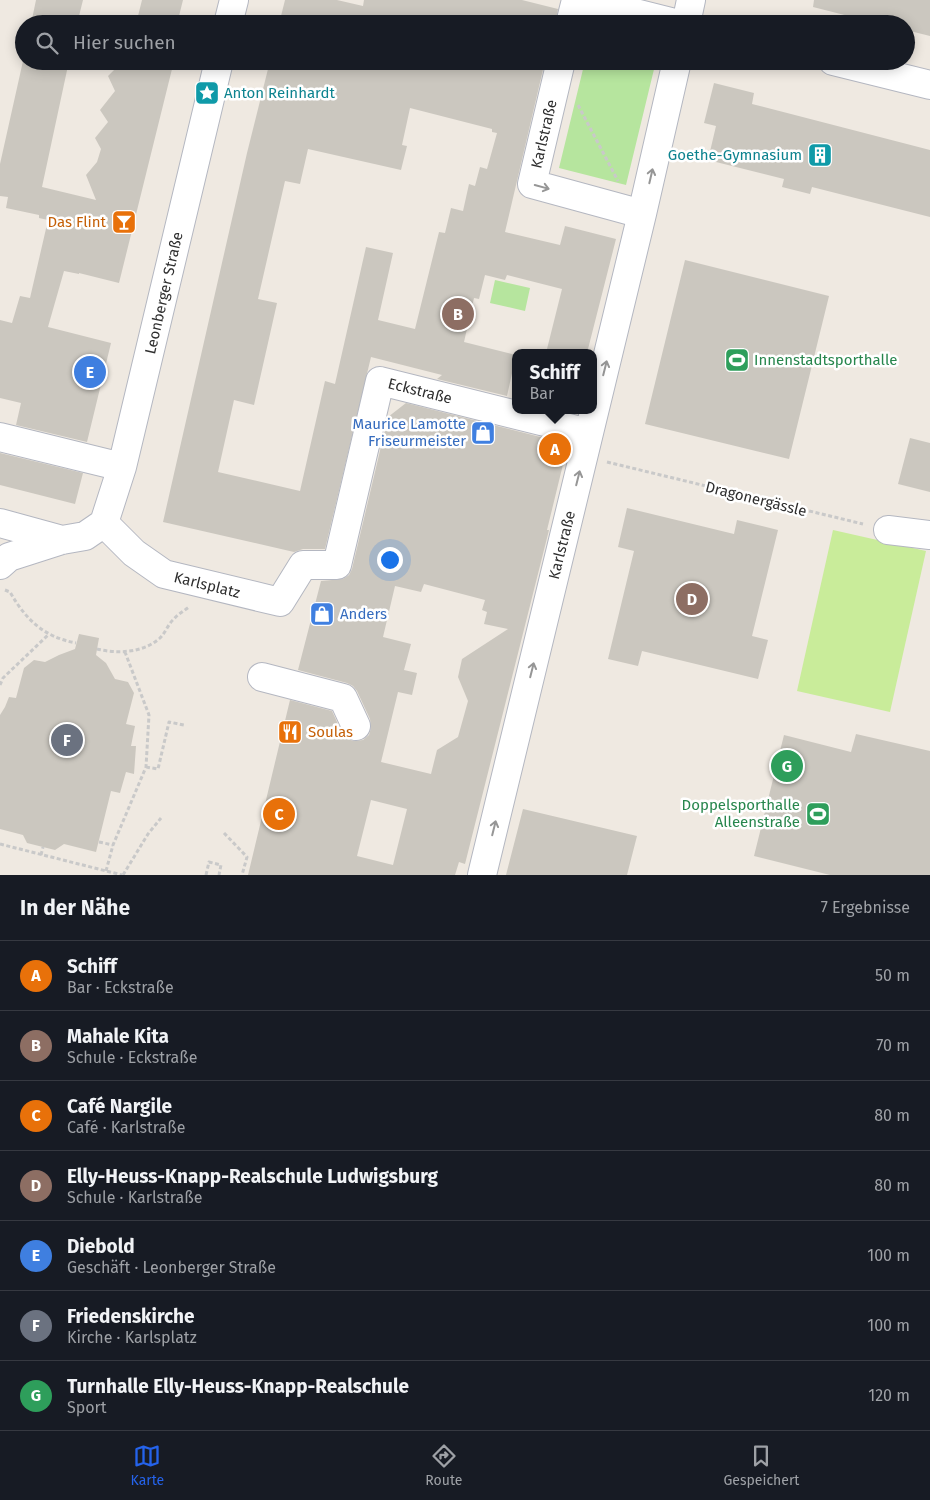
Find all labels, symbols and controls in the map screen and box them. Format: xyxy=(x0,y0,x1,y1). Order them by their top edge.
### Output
search box xyxy=(15,15,915,70)
icon: search xyxy=(33,29,61,57)
text: Hier suchen xyxy=(73,31,176,54)
place icon: Anton Reinhardt xyxy=(194,80,220,106)
place label: Anton Reinhardt xyxy=(224,84,335,102)
street label: Karlstraße xyxy=(527,98,561,170)
building icon: Goethe-Gymnasium xyxy=(807,142,833,168)
place label: Goethe-Gymnasium xyxy=(668,146,802,164)
one-way arrow xyxy=(647,169,656,185)
one-way arrow xyxy=(533,183,549,192)
bar icon: Das Flint xyxy=(111,209,137,235)
place label: Das Flint xyxy=(47,213,107,231)
street label: Leonberger Straße xyxy=(141,230,187,356)
pin: B xyxy=(442,295,474,333)
sports icon: Innenstadtsporthalle xyxy=(724,347,750,373)
popup xyxy=(512,349,597,414)
place label: Innenstadtsporthalle xyxy=(754,351,897,369)
pin: E xyxy=(74,353,106,391)
text: Schiff xyxy=(530,361,579,384)
one-way arrow xyxy=(601,361,610,377)
street label: Eckstraße xyxy=(386,374,454,408)
text: Bar xyxy=(530,384,554,403)
place label: Maurice Lamotte Friseurmeister xyxy=(353,415,466,450)
shop icon: Maurice Lamotte Friseurmeister xyxy=(470,420,496,446)
pin: A xyxy=(539,430,571,468)
one-way arrow xyxy=(574,470,583,486)
street label: Dragonergässle xyxy=(704,478,808,520)
street label: Karlstraße xyxy=(545,509,579,581)
your location xyxy=(377,547,403,573)
street label: Karlsplatz xyxy=(172,568,242,602)
pin: D xyxy=(676,580,708,618)
shop icon: Anders xyxy=(309,601,335,627)
place label: Anders xyxy=(340,605,387,623)
one-way arrow xyxy=(528,662,537,678)
restaurant icon: Soulas xyxy=(277,719,303,745)
pin: F xyxy=(51,721,83,759)
place label: Soulas xyxy=(308,723,353,741)
pin: G xyxy=(771,747,803,785)
pin: C xyxy=(263,795,295,833)
place label: Doppelsporthalle Alleenstraße xyxy=(682,796,800,831)
sports icon: Doppelsporthalle Alleenstraße xyxy=(805,801,831,827)
one-way arrow xyxy=(489,820,499,836)
text: In der Nähe xyxy=(20,895,130,921)
text: 7 Ergebnisse xyxy=(821,898,910,917)
text: Schiff xyxy=(67,955,117,978)
text: A xyxy=(31,966,41,985)
text: 50 m xyxy=(875,966,910,985)
text: Bar · Eckstraße xyxy=(67,978,174,997)
text: Mahale Kita xyxy=(67,1025,169,1048)
text: B xyxy=(31,1036,41,1055)
text: 70 m xyxy=(876,1036,910,1055)
text: Schule · Eckstraße xyxy=(67,1048,197,1067)
text: Café Nargile xyxy=(67,1095,172,1118)
text: C xyxy=(31,1106,41,1125)
text: 80 m xyxy=(874,1106,910,1125)
text: Café · Karlstraße xyxy=(67,1118,185,1137)
text: Elly-Heuss-Knapp-Realschule Ludwigsburg xyxy=(67,1165,438,1188)
text: D xyxy=(31,1176,41,1195)
text: 80 m xyxy=(874,1176,910,1195)
text: Schule · Karlstraße xyxy=(67,1188,202,1207)
text: Diebold xyxy=(67,1235,135,1258)
text: E xyxy=(32,1246,40,1265)
text: 100 m xyxy=(867,1246,910,1265)
text: Geschäft · Leonberger Straße xyxy=(67,1258,276,1277)
text: Friedenskirche xyxy=(67,1305,195,1328)
text: F xyxy=(32,1316,40,1335)
text: 100 m xyxy=(867,1316,910,1335)
text: Kirche · Karlsplatz xyxy=(67,1328,197,1347)
text: Turnhalle Elly-Heuss-Knapp-Realschule xyxy=(67,1375,409,1398)
text: G xyxy=(31,1386,41,1405)
text: 120 m xyxy=(868,1386,910,1405)
text: Sport xyxy=(67,1398,107,1417)
tab: Karte xyxy=(131,1442,164,1489)
tab: Route xyxy=(425,1442,462,1489)
tab: Gespeichert xyxy=(724,1442,799,1489)

